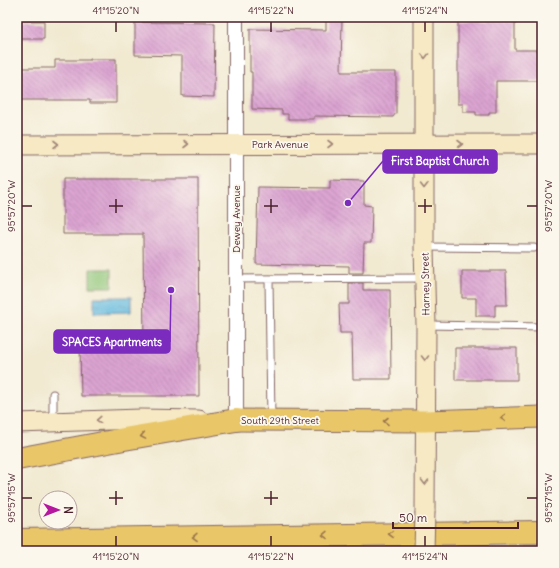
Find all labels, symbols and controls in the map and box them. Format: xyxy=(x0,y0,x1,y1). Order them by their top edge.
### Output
text: 41°15'20"N xyxy=(93,4,140,17)
text: 41°15'22"N xyxy=(248,4,294,17)
text: 41°15'24"N xyxy=(402,4,448,17)
one-way arrow xyxy=(421,53,429,59)
street label: Park Avenue xyxy=(252,138,308,151)
one-way arrow xyxy=(53,140,59,148)
one-way arrow xyxy=(183,140,189,148)
one-way arrow xyxy=(327,140,333,148)
one-way arrow xyxy=(457,140,463,148)
callout: First Baptist Church xyxy=(383,150,497,173)
text: First Baptist Church xyxy=(391,154,490,169)
text: 95°57'20"W xyxy=(5,180,18,232)
text: 95°57'20"W xyxy=(542,180,555,232)
one-way arrow xyxy=(420,183,428,189)
street label: Dewey Avenue xyxy=(230,185,243,253)
street label: Harney Street xyxy=(418,252,433,316)
callout: SPACES Apartments xyxy=(54,330,170,353)
text: SPACES Apartments xyxy=(62,335,162,350)
one-way arrow xyxy=(421,355,429,361)
one-way arrow xyxy=(500,413,506,422)
street label: South 29th Street xyxy=(241,414,320,427)
one-way arrow xyxy=(96,416,102,425)
one-way arrow xyxy=(383,417,389,425)
one-way arrow xyxy=(140,431,146,440)
text: 95°57'15"W xyxy=(5,473,18,523)
text: 95°57'15"W xyxy=(542,473,555,523)
one-way arrow xyxy=(421,479,429,485)
north arrow xyxy=(38,490,78,530)
scale bar xyxy=(393,504,518,530)
text: N xyxy=(61,506,75,514)
text: 50 m xyxy=(399,510,428,525)
one-way arrow xyxy=(388,530,394,538)
one-way arrow xyxy=(322,531,328,539)
one-way arrow xyxy=(192,533,198,541)
text: 41°15'20"N xyxy=(93,550,140,563)
text: 41°15'22"N xyxy=(248,550,294,563)
text: 41°15'24"N xyxy=(402,550,448,563)

